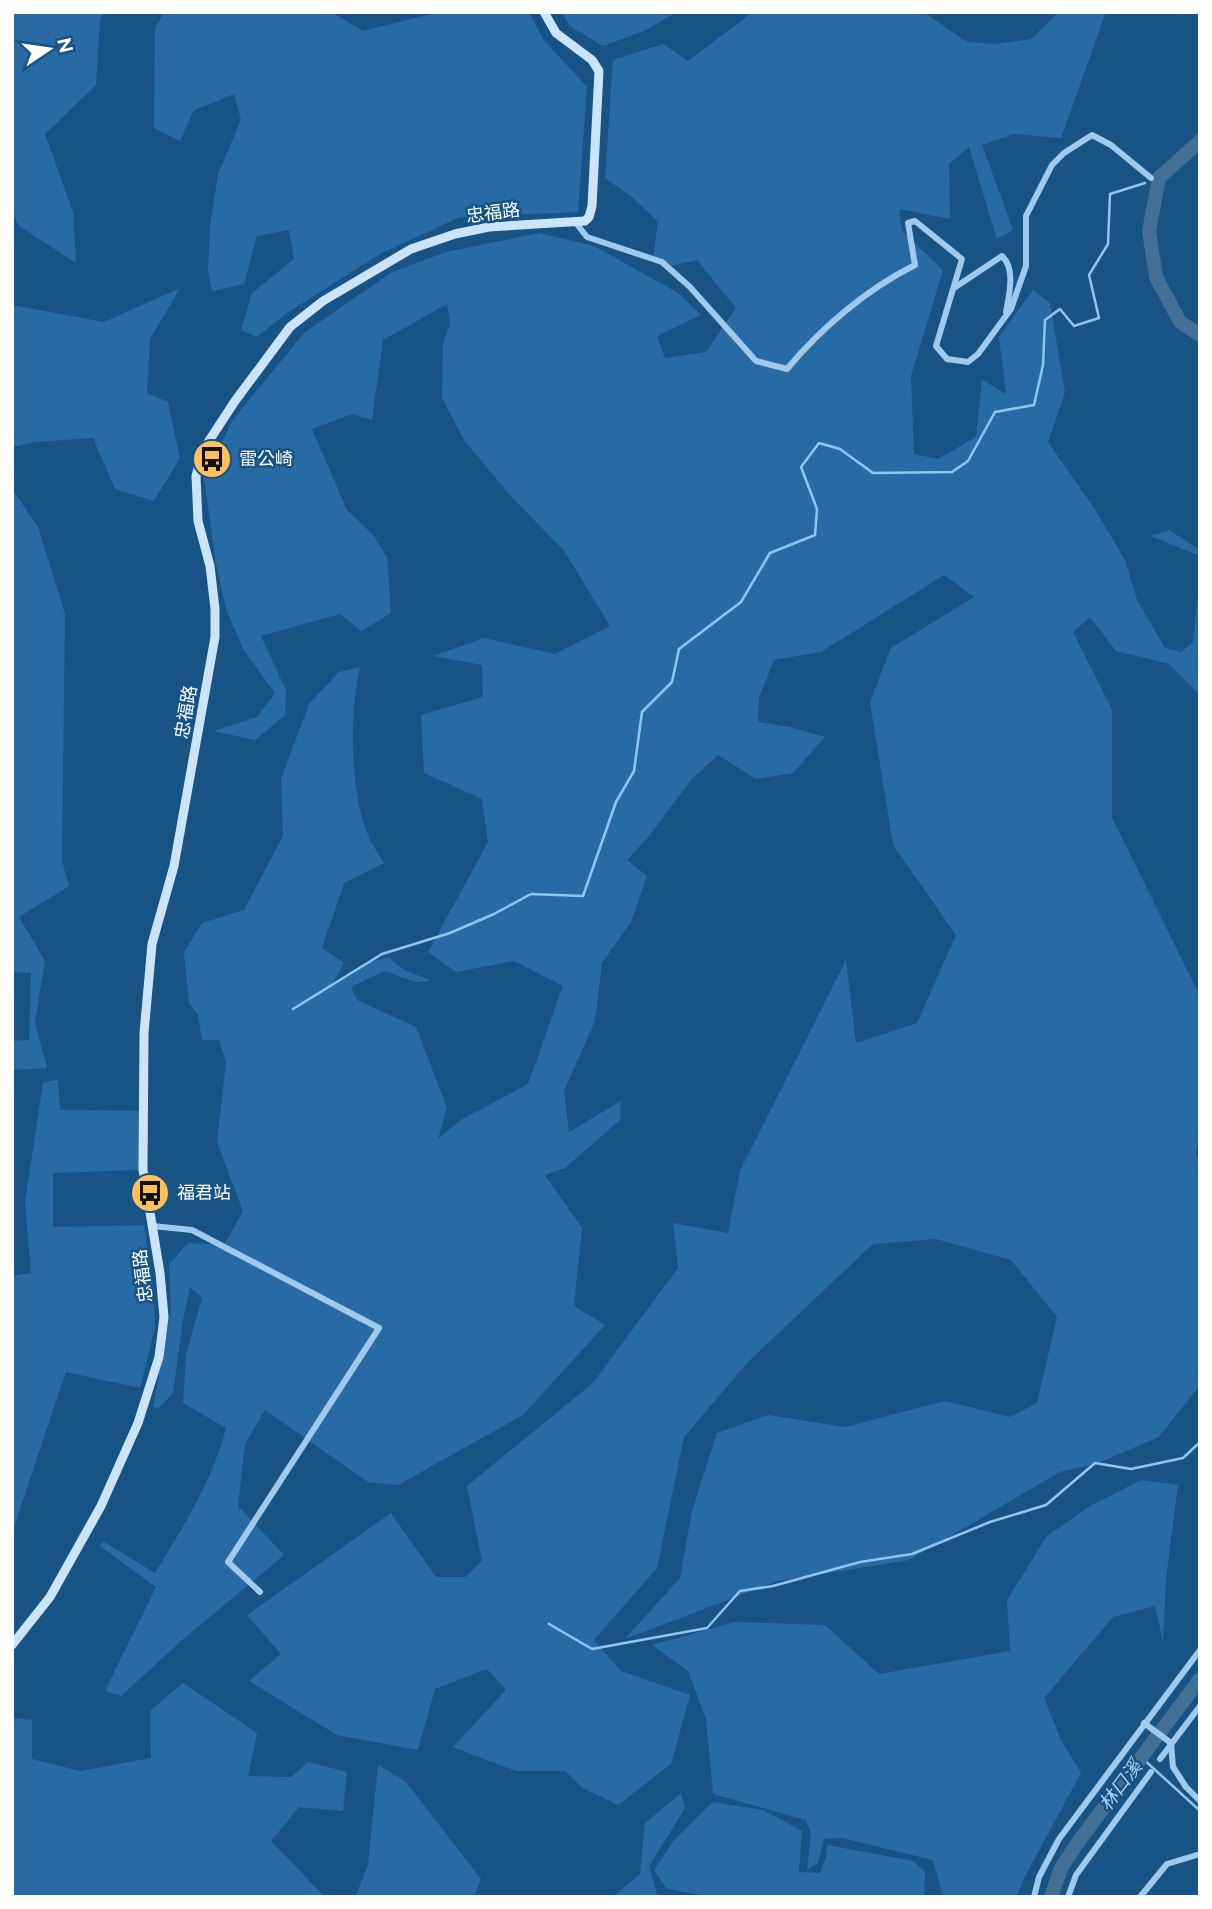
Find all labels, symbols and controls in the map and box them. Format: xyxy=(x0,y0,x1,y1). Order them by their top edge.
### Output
north arrow xyxy=(14,14,84,84)
text: N xyxy=(53,36,78,55)
street label: 忠福路 xyxy=(465,199,521,226)
bus stop icon: 雷公崎 xyxy=(191,438,233,480)
place label: 雷公崎 xyxy=(239,448,293,469)
street label: 忠福路 xyxy=(170,684,201,740)
bus stop icon: 福君站 xyxy=(129,1172,171,1214)
place label: 福君站 xyxy=(177,1182,231,1203)
street label: 忠福路 xyxy=(129,1248,156,1304)
water label: 林口溪 xyxy=(1094,1753,1148,1814)

